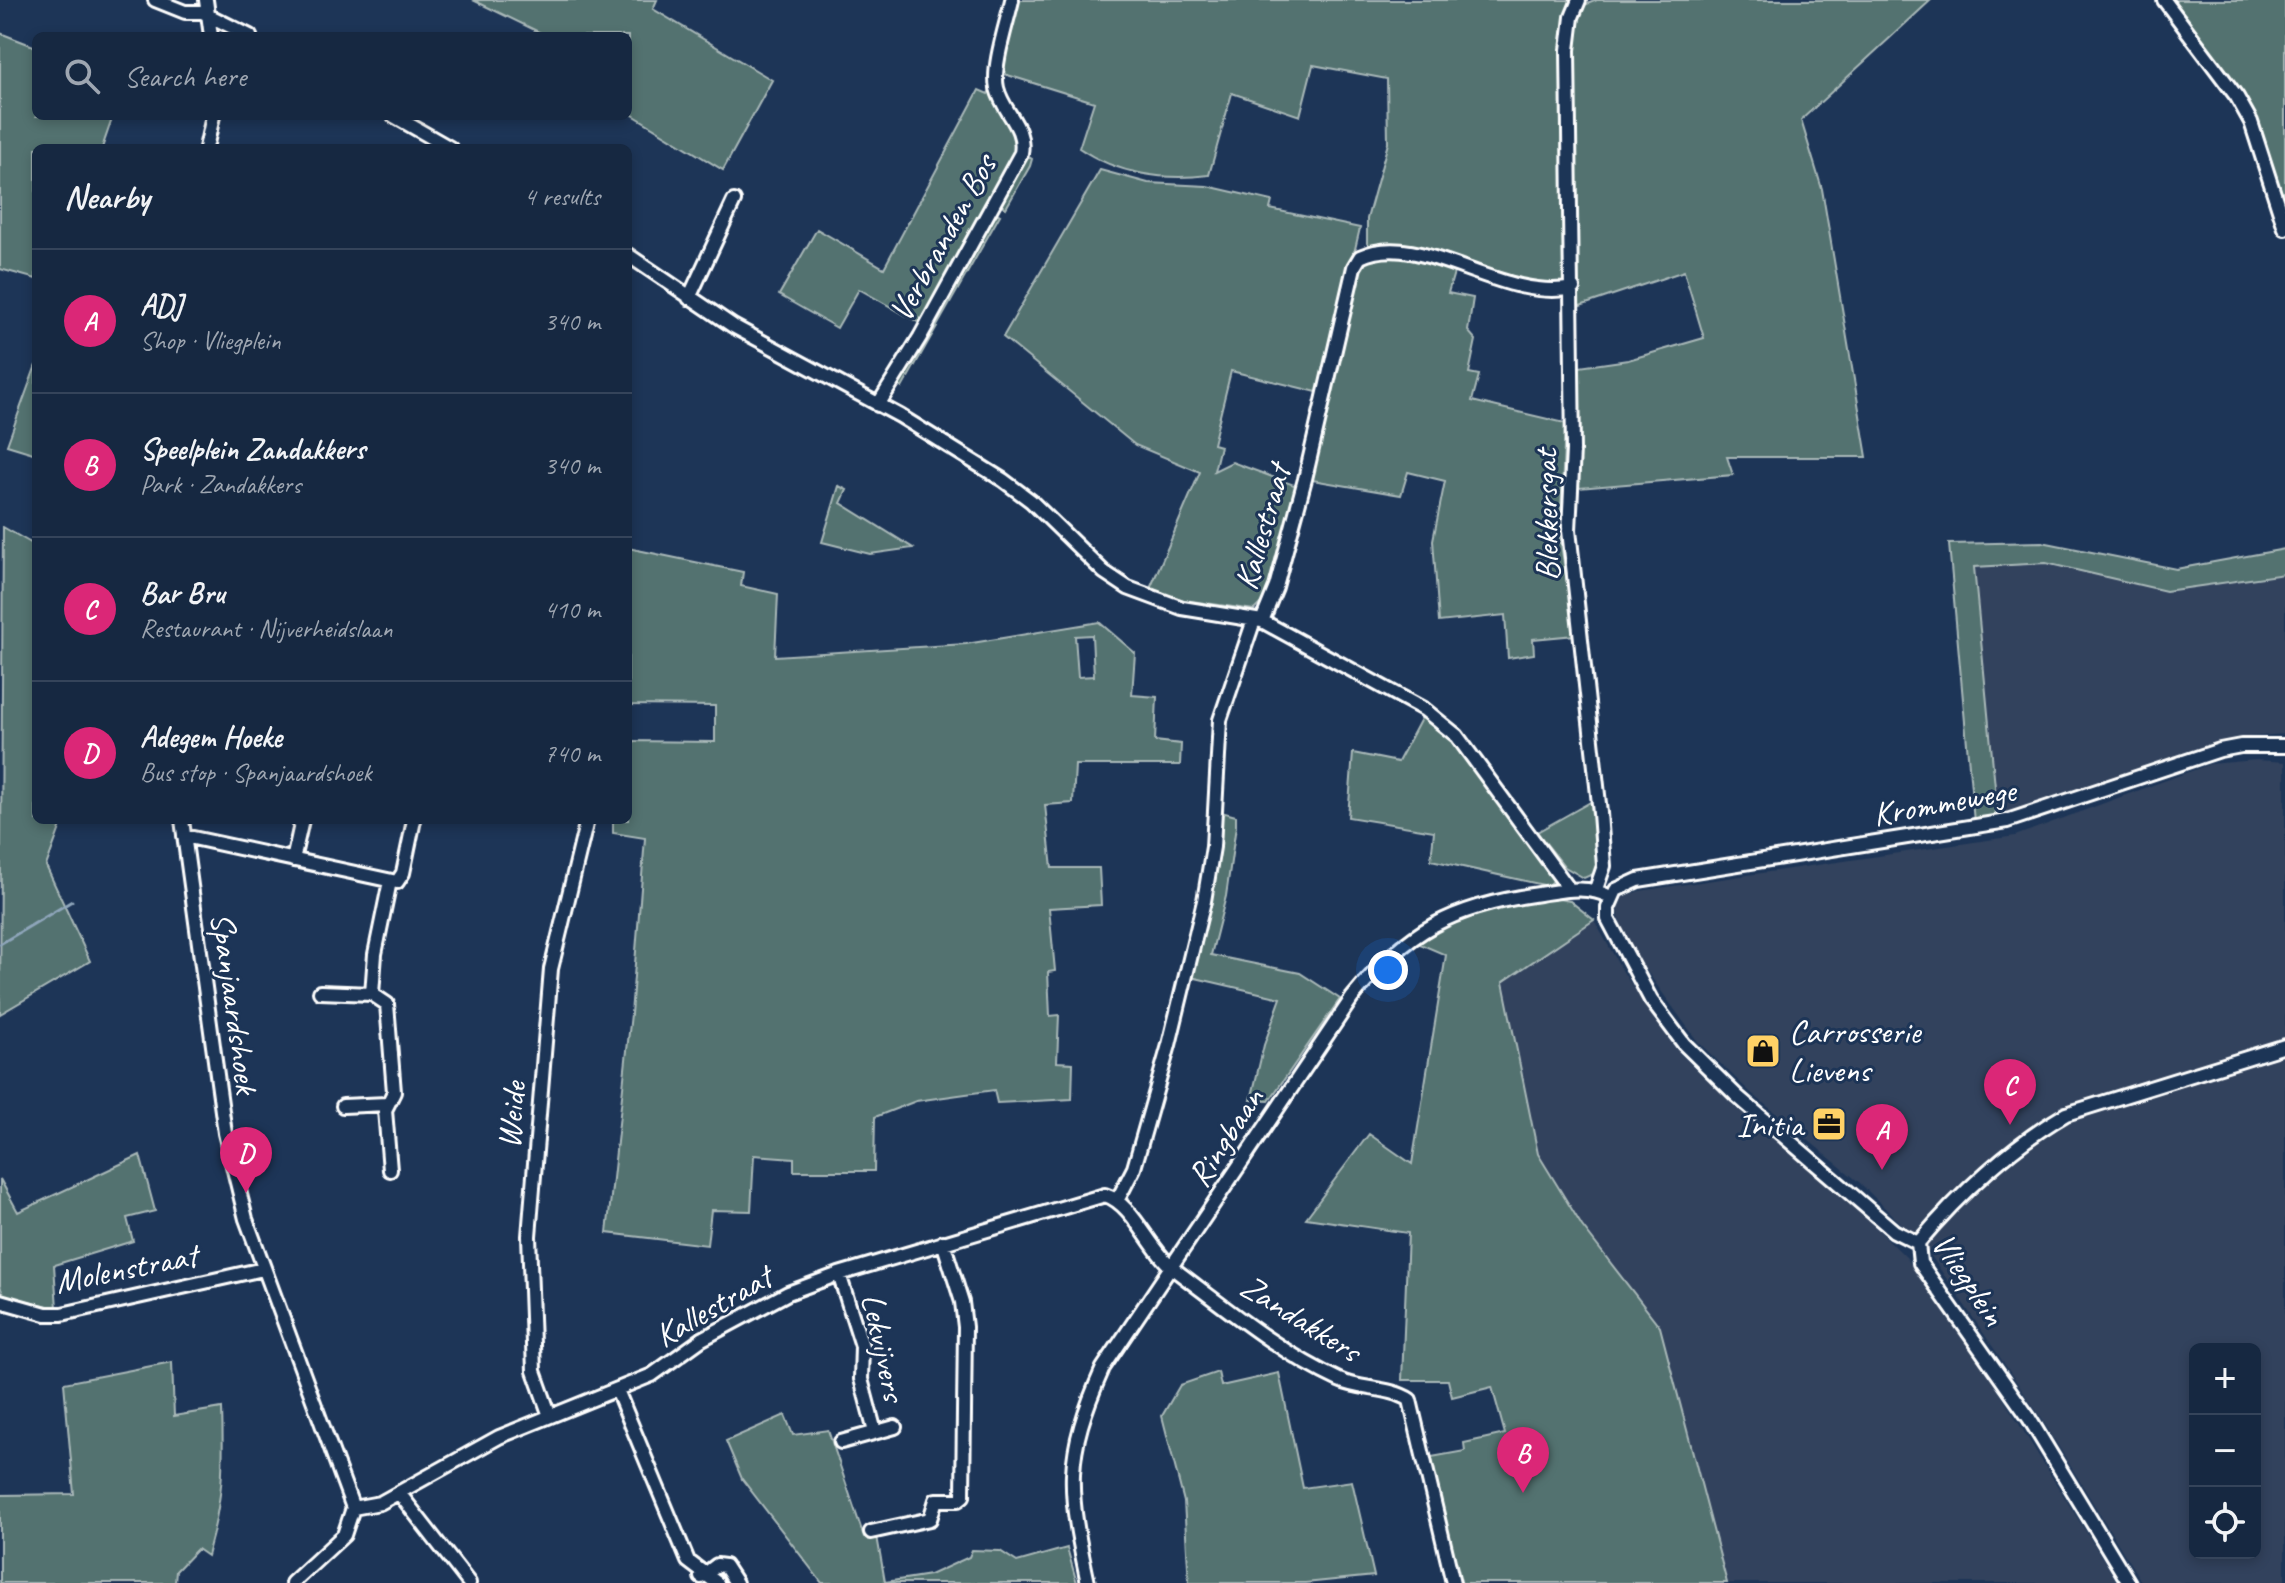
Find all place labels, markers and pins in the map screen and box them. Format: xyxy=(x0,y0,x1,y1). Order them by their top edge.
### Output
place label: Carrosserie Lievens xyxy=(1789,1010,1922,1092)
shop icon: Carrosserie Lievens xyxy=(1744,1032,1782,1070)
pin: C xyxy=(1984,1059,2036,1125)
place label: Initia xyxy=(1737,1103,1806,1146)
pin: A xyxy=(1856,1104,1908,1170)
office icon: Initia xyxy=(1810,1105,1848,1143)
pin: D xyxy=(220,1127,272,1193)
pin: B xyxy=(1497,1427,1549,1493)

